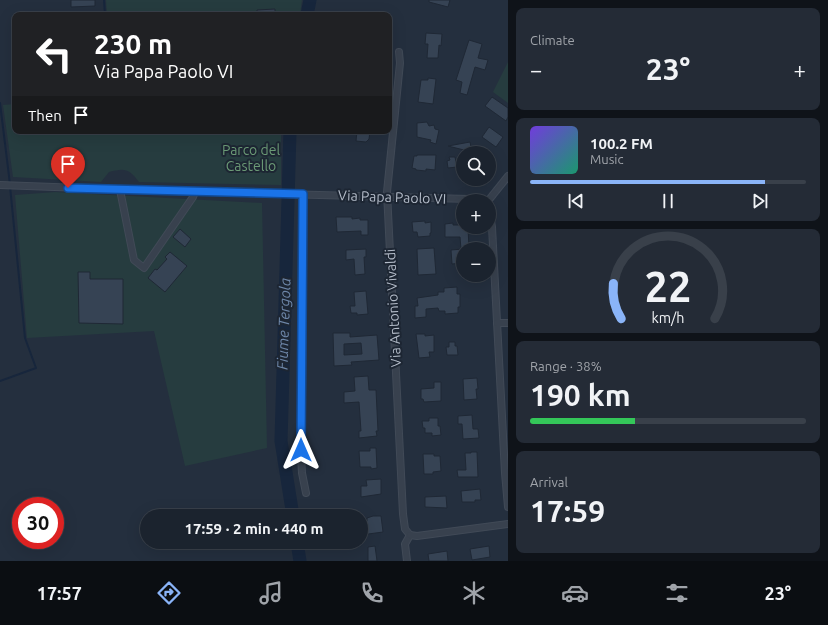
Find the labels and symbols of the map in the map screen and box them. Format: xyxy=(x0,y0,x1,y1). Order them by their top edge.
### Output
park label: Parco del Castello xyxy=(222,142,280,174)
pin xyxy=(51,147,85,188)
street label: Via Papa Paolo VI xyxy=(338,187,446,207)
street label: Via Antonio Vivaldi xyxy=(382,248,404,368)
water label: Fiume Tergola xyxy=(273,278,294,370)
position arrow xyxy=(280,429,322,471)
speed limit sign: 30 xyxy=(12,497,64,549)

